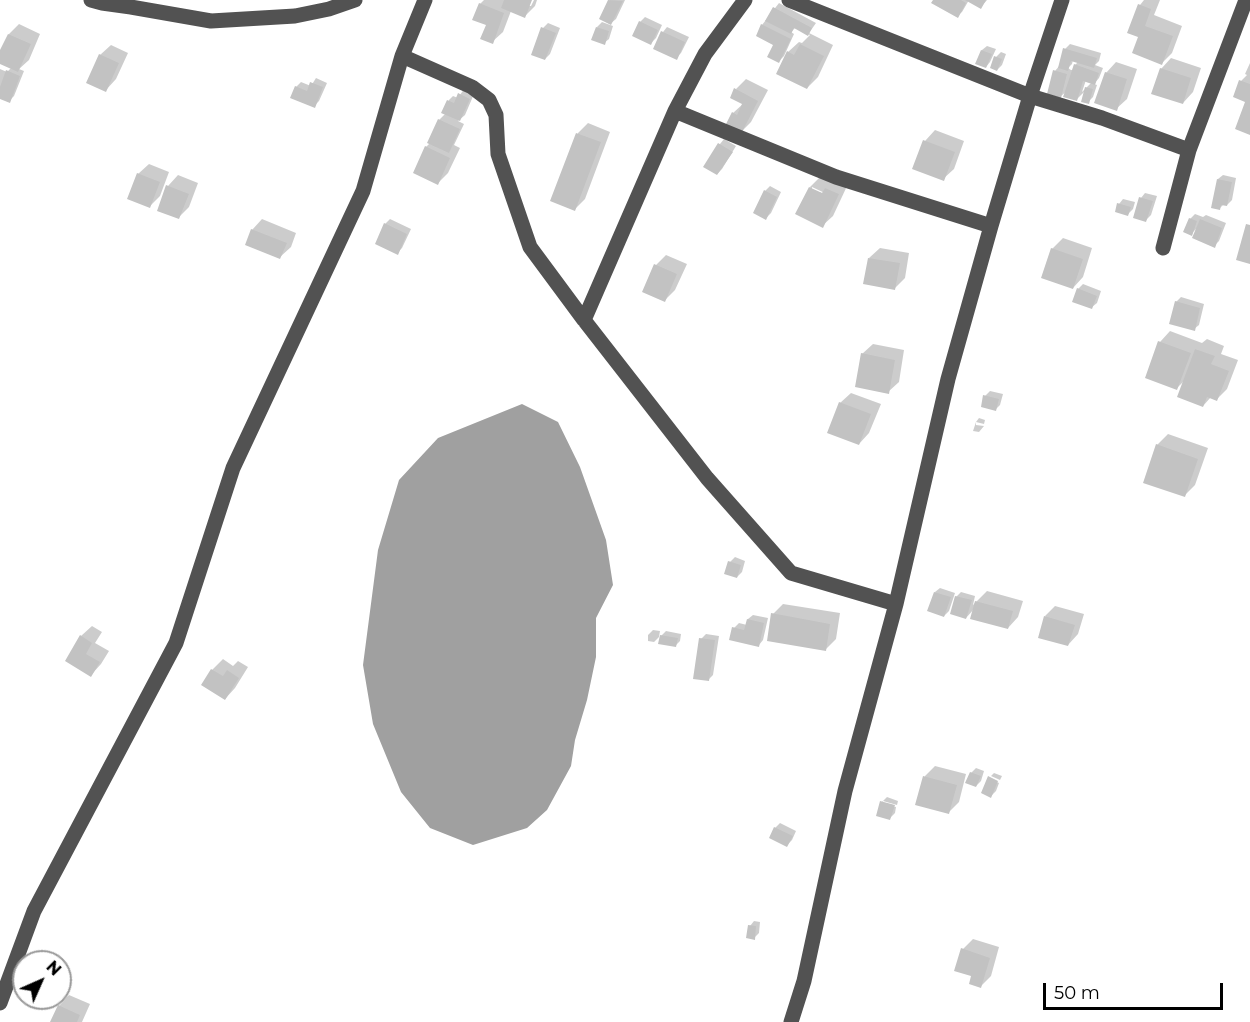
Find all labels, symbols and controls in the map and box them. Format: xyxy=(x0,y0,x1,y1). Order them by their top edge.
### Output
north arrow xyxy=(12,950,72,1010)
text: N xyxy=(42,957,65,980)
scale bar xyxy=(1046,971,1226,1009)
text: 50 m xyxy=(1054,982,1100,1004)

